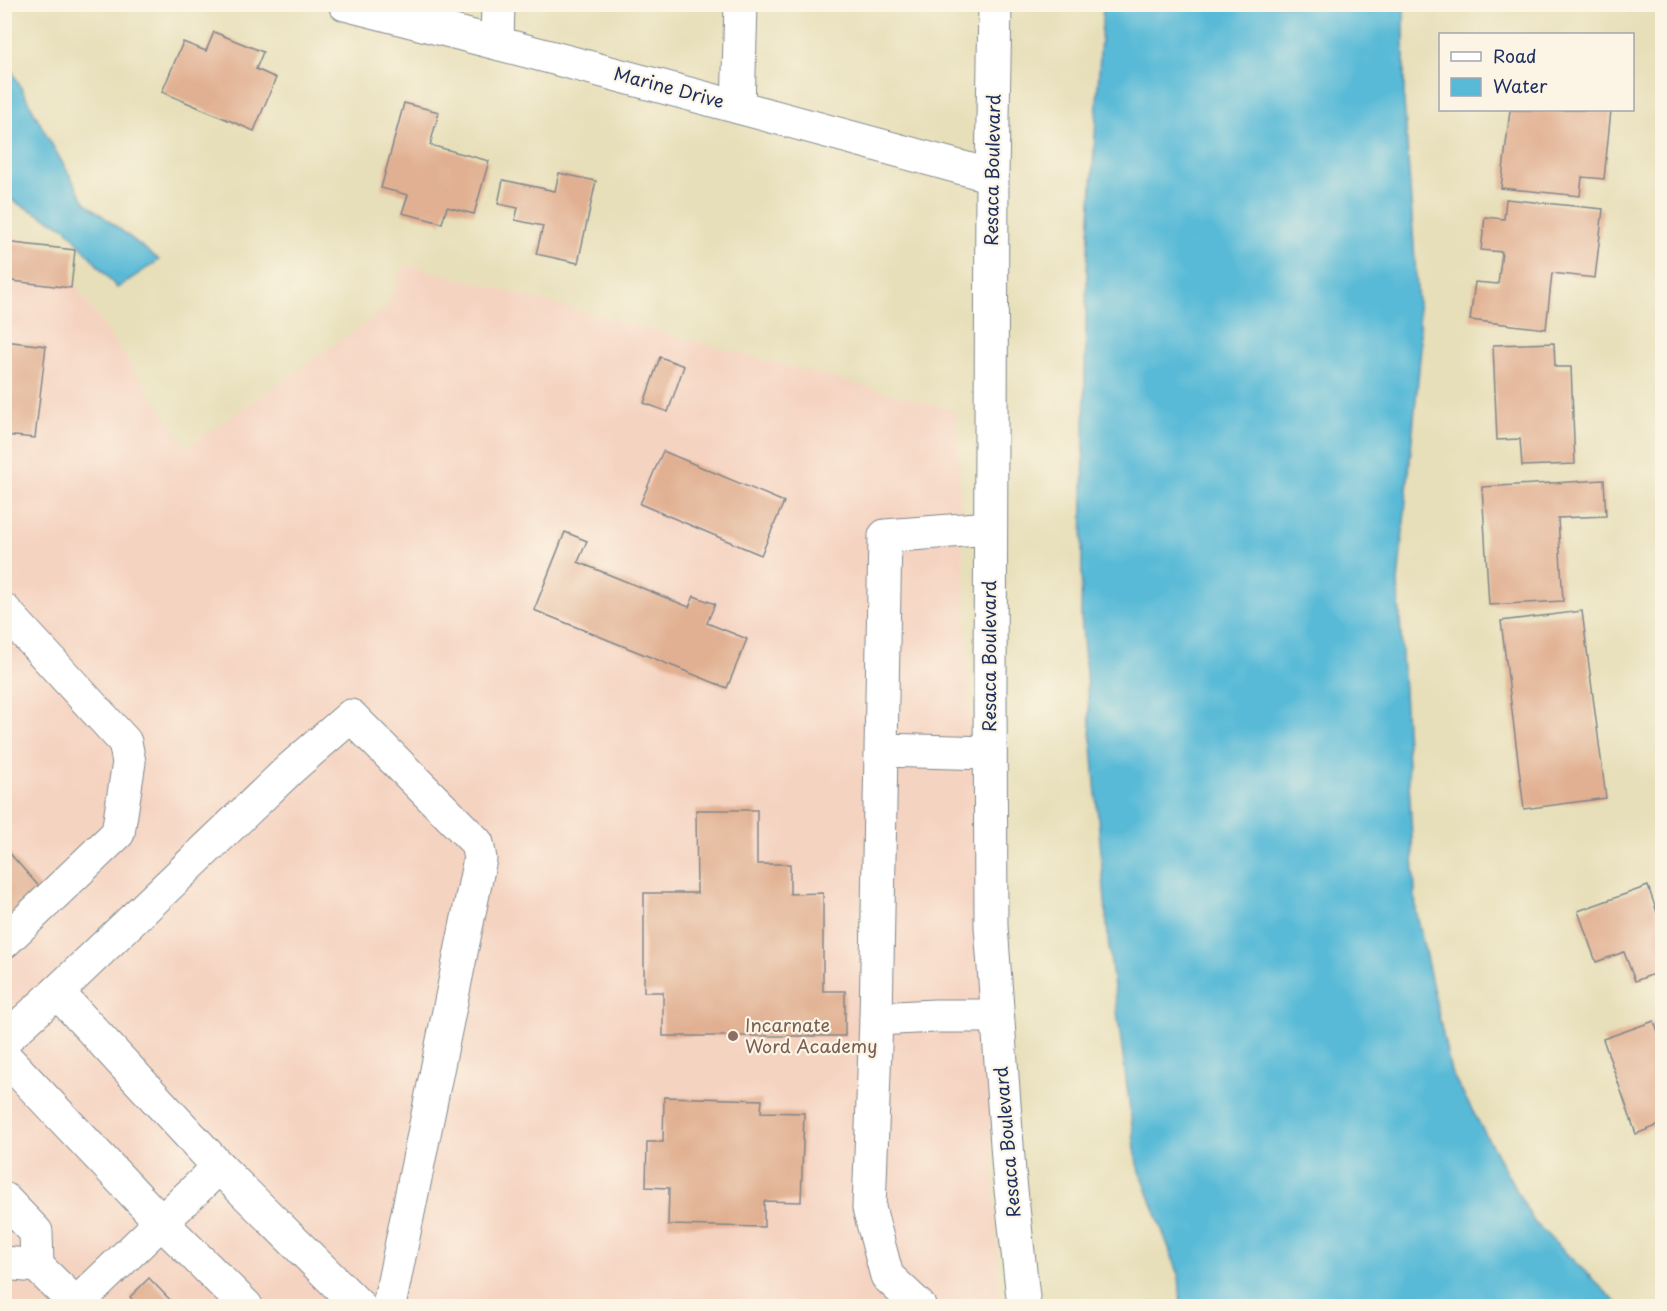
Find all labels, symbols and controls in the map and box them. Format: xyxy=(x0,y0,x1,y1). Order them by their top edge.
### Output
legend xyxy=(1439,33,1634,111)
text: Road xyxy=(1493,42,1537,69)
street label: Marine Drive xyxy=(611,59,728,114)
text: Water xyxy=(1493,72,1548,99)
street label: Resaca Boulevard xyxy=(977,94,1006,246)
street label: Resaca Boulevard xyxy=(975,580,1002,732)
place label: Incarnate Word Academy xyxy=(745,1011,877,1059)
marker: Incarnate Word Academy xyxy=(726,1029,740,1043)
street label: Resaca Boulevard xyxy=(986,1065,1027,1219)

